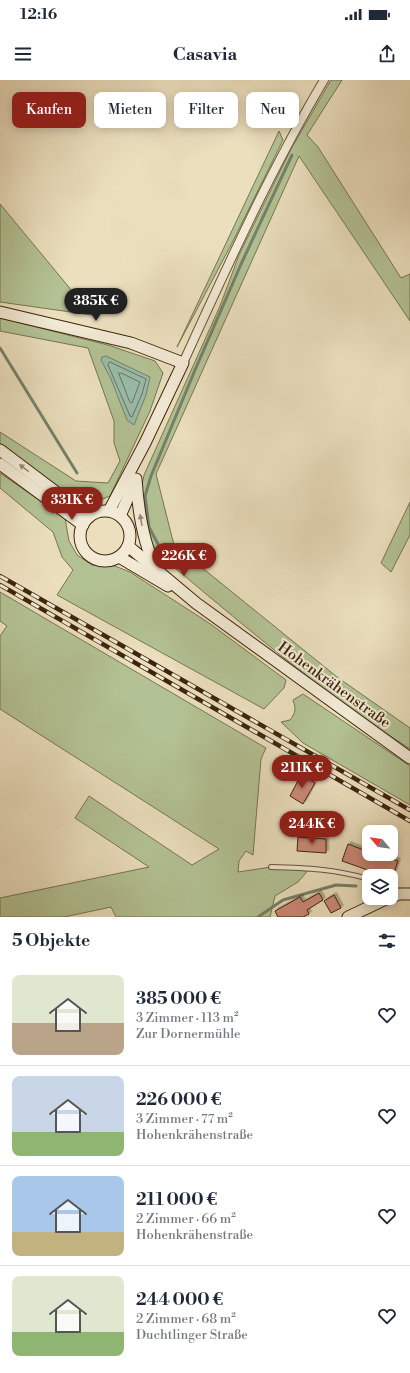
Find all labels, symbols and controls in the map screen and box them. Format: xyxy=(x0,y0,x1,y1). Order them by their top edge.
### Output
text: 12:16 xyxy=(20,5,57,24)
icon: menu xyxy=(12,43,34,65)
text: Casavia xyxy=(173,43,237,66)
icon: share xyxy=(376,43,398,65)
chip: Kaufen xyxy=(12,92,86,128)
chip: Mieten xyxy=(94,92,166,128)
chip: Filter xyxy=(174,92,238,128)
chip: Neu xyxy=(246,92,299,128)
pin: 385K € xyxy=(63,288,129,322)
text: 385K € xyxy=(73,293,119,309)
one-way arrow xyxy=(19,464,30,472)
pin: 331K € xyxy=(39,487,105,521)
text: 331K € xyxy=(51,492,93,508)
one-way arrow xyxy=(138,513,144,526)
pin: 226K € xyxy=(151,543,217,577)
text: 226K € xyxy=(161,548,207,564)
street label: Hohenkrähenstraße xyxy=(274,638,394,732)
pin: 211K € xyxy=(269,755,335,789)
text: 211K € xyxy=(281,760,323,776)
pin: 244K € xyxy=(279,811,345,845)
text: 244K € xyxy=(289,816,335,832)
north arrow xyxy=(362,825,398,861)
map controls xyxy=(362,825,398,905)
button: layers xyxy=(362,869,398,905)
text: 5 Objekte xyxy=(12,930,90,952)
icon: filters xyxy=(376,930,398,952)
text: 385 000 € xyxy=(136,988,221,1010)
icon: home xyxy=(44,991,92,1039)
icon: heart xyxy=(376,1004,398,1026)
text: 3 Zimmer · 113 m² xyxy=(136,1010,239,1026)
text: Zur Dornermühle xyxy=(136,1026,241,1042)
text: 226 000 € xyxy=(136,1089,222,1111)
icon: home xyxy=(44,1092,92,1140)
icon: heart xyxy=(376,1105,398,1127)
text: 3 Zimmer · 77 m² xyxy=(136,1111,233,1127)
text: Hohenkrähenstraße xyxy=(136,1127,253,1143)
text: 211 000 € xyxy=(136,1189,217,1211)
icon: home xyxy=(44,1192,92,1240)
icon: heart xyxy=(376,1205,398,1227)
text: 2 Zimmer · 66 m² xyxy=(136,1211,236,1227)
text: Hohenkrähenstraße xyxy=(136,1227,253,1243)
text: 244 000 € xyxy=(136,1289,223,1311)
icon: home xyxy=(44,1292,92,1340)
icon: heart xyxy=(376,1305,398,1327)
text: 2 Zimmer · 68 m² xyxy=(136,1311,236,1327)
text: Duchtlinger Straße xyxy=(136,1327,248,1343)

